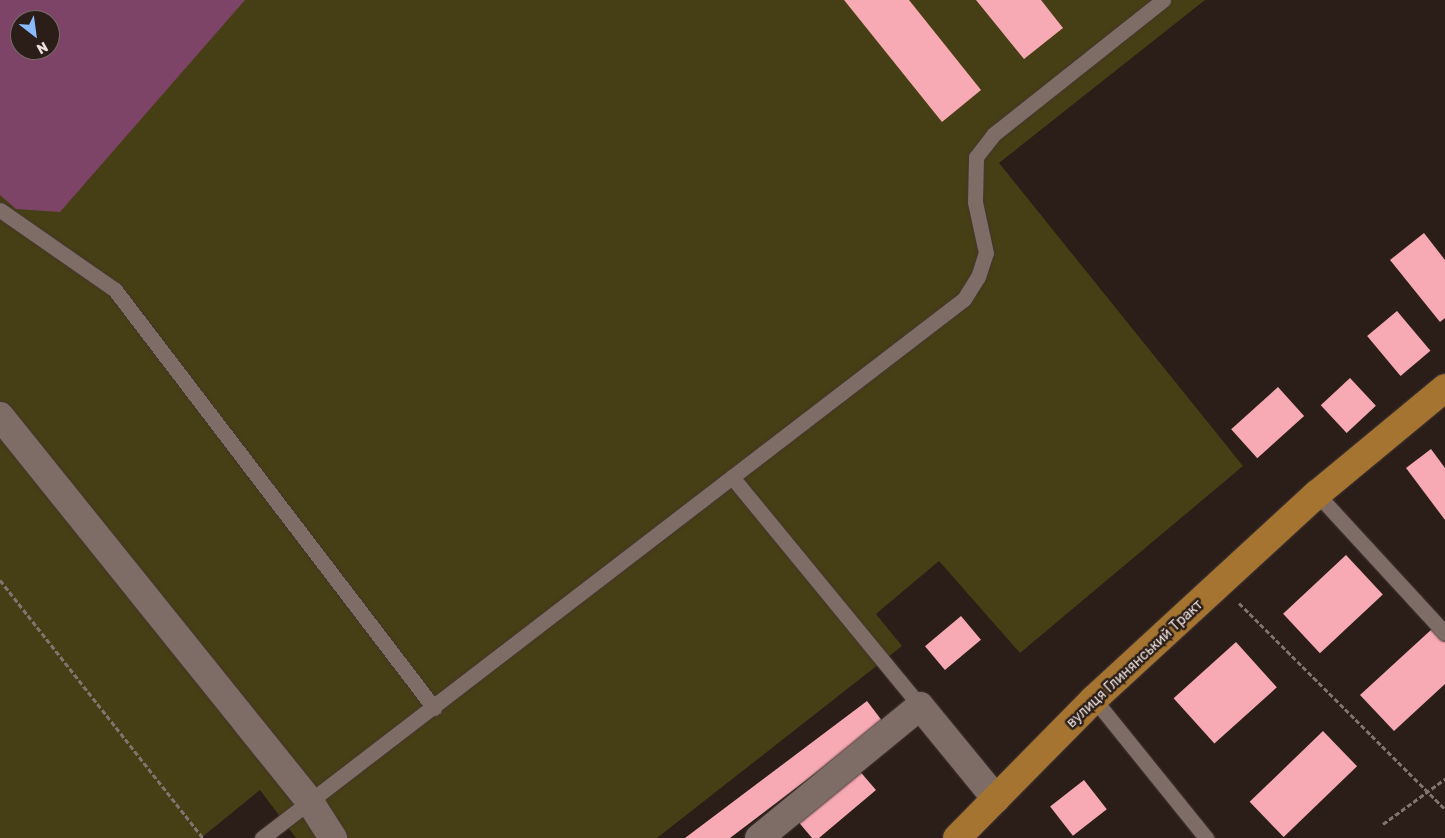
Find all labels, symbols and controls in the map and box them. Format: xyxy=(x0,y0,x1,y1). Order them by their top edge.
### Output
north arrow xyxy=(10,10,60,60)
text: N xyxy=(34,38,51,57)
street label: вулиця Глинянський Тракт xyxy=(1063,596,1207,732)

